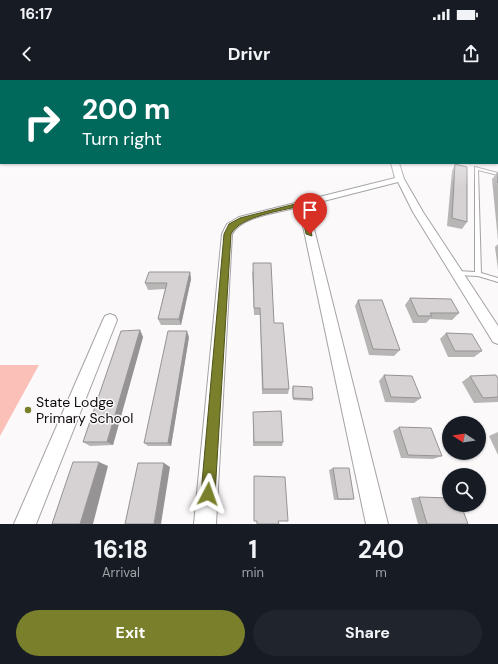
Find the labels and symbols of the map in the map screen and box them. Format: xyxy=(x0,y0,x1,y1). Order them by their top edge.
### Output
pin xyxy=(293,193,327,234)
place label: State Lodge Primary School xyxy=(36,393,133,427)
marker: State Lodge Primary School xyxy=(23,405,33,415)
north arrow xyxy=(442,416,486,460)
position arrow xyxy=(187,473,229,515)

